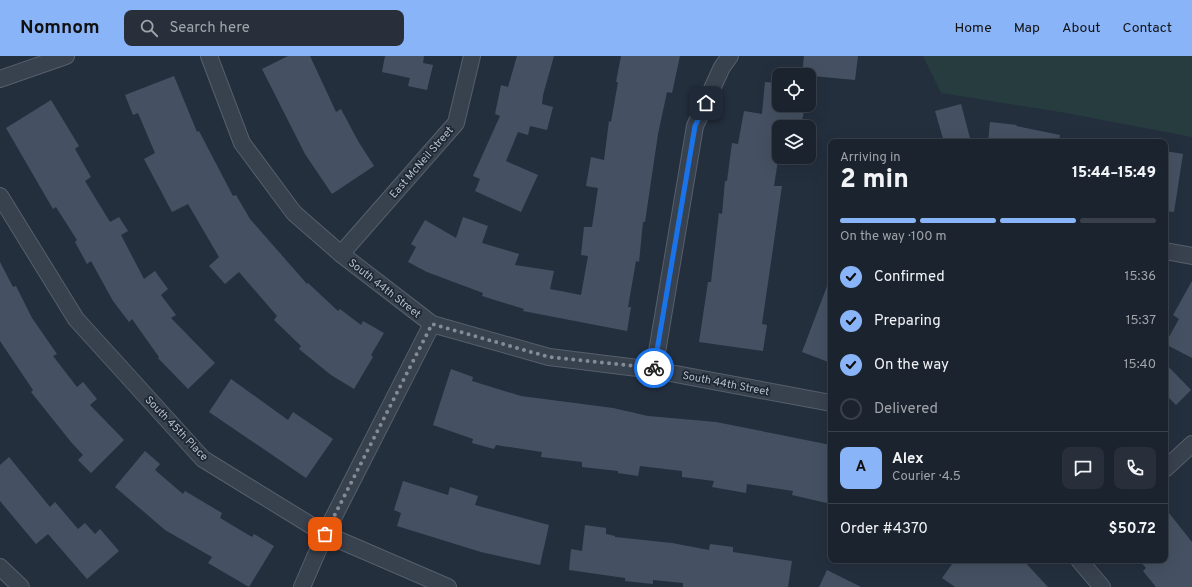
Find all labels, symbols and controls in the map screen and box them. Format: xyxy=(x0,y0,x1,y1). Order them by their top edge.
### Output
search box xyxy=(124,10,404,46)
text: Nomnom xyxy=(20,16,100,40)
icon: search xyxy=(138,17,160,39)
text: Search here xyxy=(170,19,250,38)
text: Home xyxy=(955,20,992,37)
text: Map xyxy=(1014,20,1040,37)
text: About xyxy=(1062,20,1101,37)
text: Contact xyxy=(1123,20,1172,37)
map controls xyxy=(772,68,816,164)
button: locate xyxy=(772,68,816,112)
pin xyxy=(689,86,723,120)
icon: home xyxy=(695,92,717,114)
button: layers xyxy=(772,120,816,164)
street label: East McNeil Street xyxy=(387,124,457,201)
text: Arriving in xyxy=(840,150,901,166)
text: 2 min xyxy=(840,164,909,197)
text: 15:44–15:49 xyxy=(1072,164,1156,183)
text: On the way · 100 m xyxy=(840,229,947,245)
street label: South 44th Street xyxy=(345,256,423,321)
icon: check xyxy=(840,266,862,288)
text: Confirmed xyxy=(874,268,945,287)
text: 15:36 xyxy=(1125,269,1156,285)
icon: check xyxy=(840,310,862,332)
text: Preparing xyxy=(874,312,941,331)
text: 15:37 xyxy=(1126,313,1156,329)
courier xyxy=(634,348,674,388)
icon: check xyxy=(840,354,862,376)
text: On the way xyxy=(874,356,949,375)
icon: bike xyxy=(643,357,665,379)
text: 15:40 xyxy=(1124,357,1156,373)
street label: South 44th Street xyxy=(681,369,770,399)
street label: South 45th Place xyxy=(142,393,211,464)
text: Delivered xyxy=(874,400,938,419)
button: chat xyxy=(1062,447,1104,489)
button: phone xyxy=(1114,447,1156,489)
text: Alex xyxy=(892,450,924,469)
text: A xyxy=(856,458,866,477)
text: Courier · 4.5 xyxy=(892,469,961,485)
pin xyxy=(308,517,342,551)
text: Order #4370 xyxy=(840,520,928,539)
text: $50.72 xyxy=(1109,520,1156,539)
icon: bag xyxy=(314,523,336,545)

